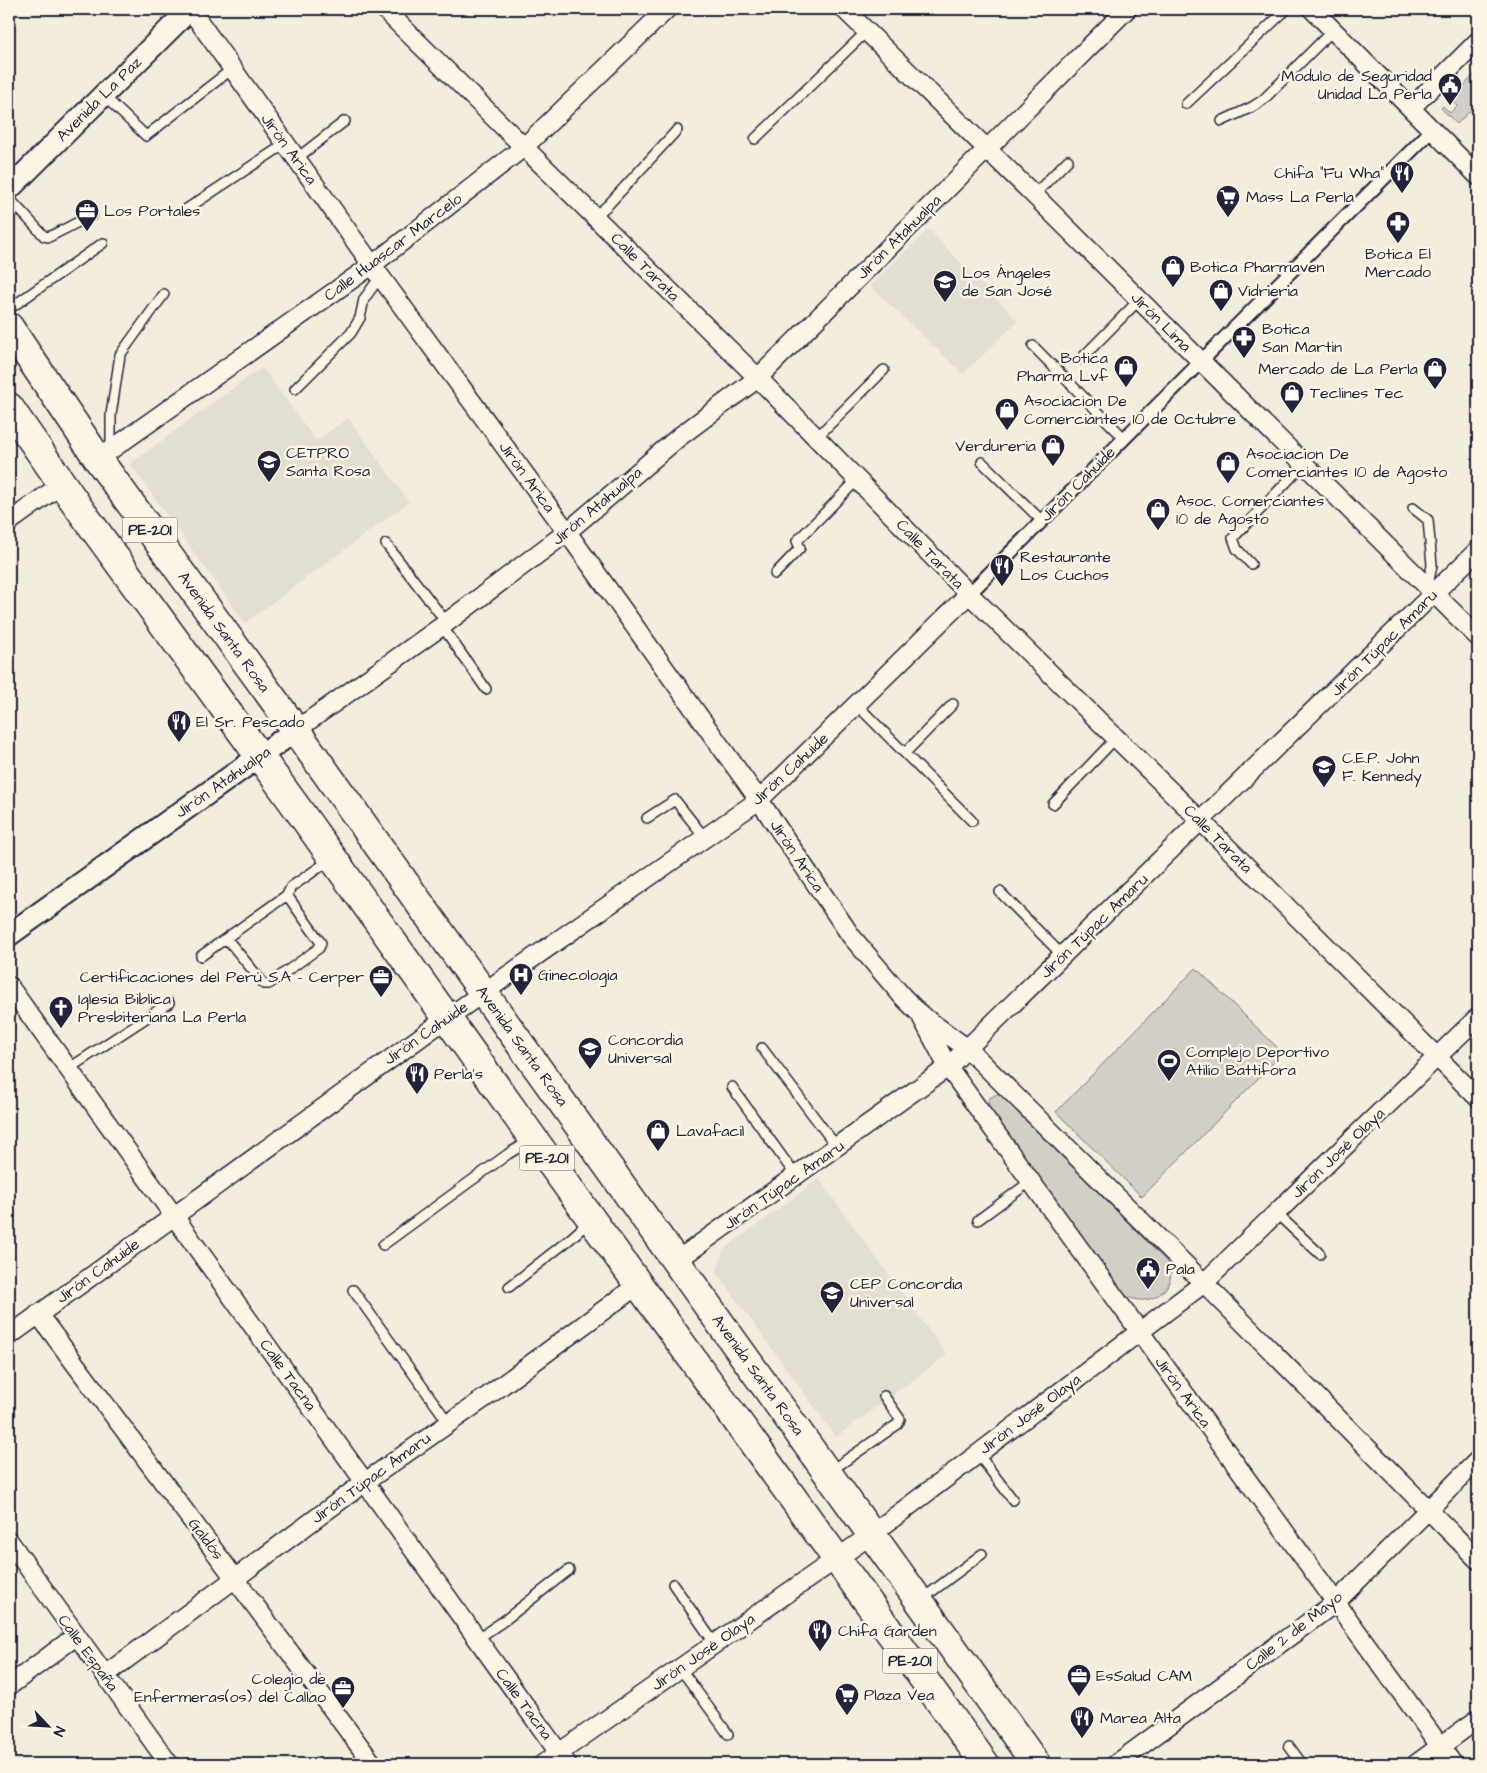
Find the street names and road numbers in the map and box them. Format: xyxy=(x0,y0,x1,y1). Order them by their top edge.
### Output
street label: Avenida La Paz xyxy=(52,51,147,146)
street label: Jirón Arica xyxy=(256,109,322,189)
street label: Calle Huascar Marcelo xyxy=(319,188,467,306)
street label: Jirón Atahualpa xyxy=(852,190,946,284)
street label: Calle Tarata xyxy=(606,228,684,306)
street label: Jirón Lima xyxy=(1126,287,1196,357)
street label: Jirón Arica xyxy=(494,437,560,517)
street label: Jirón Cahuide xyxy=(1036,441,1121,526)
street label: Jirón Atahualpa xyxy=(547,462,647,550)
street label: Calle Tarata xyxy=(891,514,969,594)
road number: PE-20I xyxy=(122,518,178,542)
street label: Avenida Santa Rosa xyxy=(173,567,275,697)
street label: Jirón Túpac Amaru xyxy=(1326,585,1442,701)
street label: Jirón Cahuide xyxy=(747,727,834,810)
street label: Jirón Atahualpa xyxy=(171,741,275,823)
street label: Calle Tarata xyxy=(1179,800,1257,878)
street label: Jirón Arica xyxy=(765,815,829,897)
street label: Jirón Túpac Amaru xyxy=(1035,869,1153,983)
street label: Avenida Santa Rosa xyxy=(471,981,573,1111)
street label: Jirón Cahuide xyxy=(380,996,473,1070)
street label: Jirón José Olaya xyxy=(1286,1103,1390,1204)
street label: Jirón Túpac Amaru xyxy=(719,1135,849,1235)
road number: PE-20I xyxy=(520,1146,574,1170)
street label: Jirón Cahuide xyxy=(52,1233,144,1309)
street label: Avenida Santa Rosa xyxy=(707,1310,809,1440)
street label: Calle Tacna xyxy=(254,1335,322,1415)
street label: Jirón Arica xyxy=(1150,1352,1216,1432)
street label: Jirón José Olaya xyxy=(975,1369,1086,1460)
street label: Jirón Túpac Amaru xyxy=(307,1427,435,1529)
street label: Galdós xyxy=(183,1514,229,1564)
street label: Calle 2 de Mayo xyxy=(1241,1586,1348,1677)
street label: Jirón José Olaya xyxy=(647,1608,760,1697)
street label: Calle España xyxy=(53,1610,123,1696)
road number: PE-20I xyxy=(882,1648,938,1674)
street label: Calle Tacna xyxy=(490,1664,558,1744)

